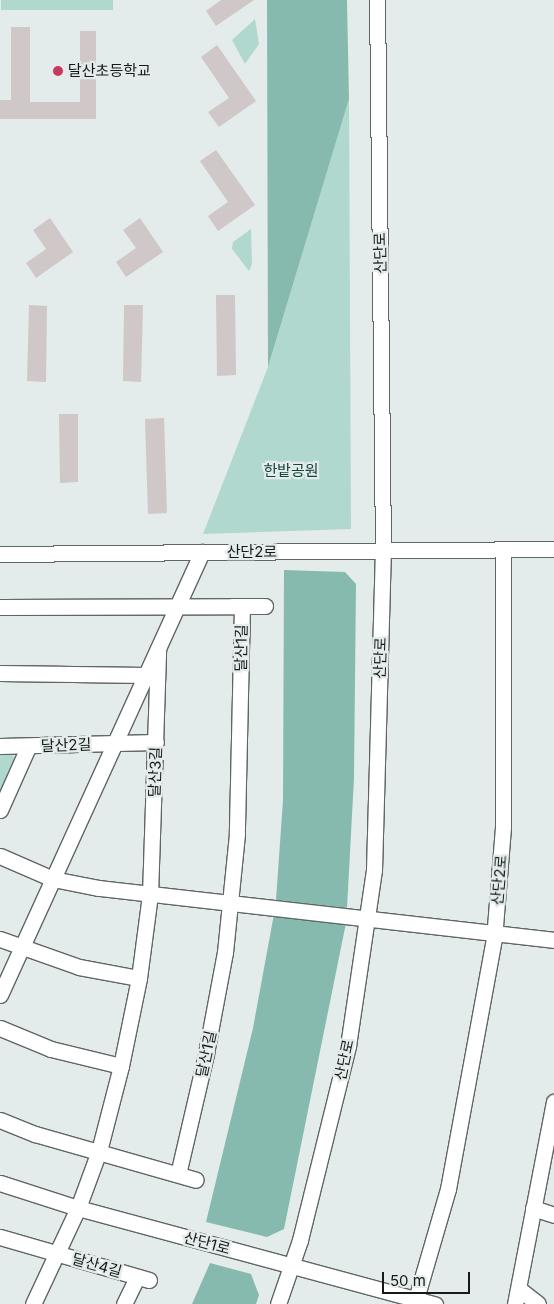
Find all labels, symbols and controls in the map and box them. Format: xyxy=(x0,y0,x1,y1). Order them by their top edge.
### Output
place label: 달산초등학교 xyxy=(68,62,151,80)
marker: 달산초등학교 xyxy=(52,65,64,77)
street label: 산단로 xyxy=(371,232,389,274)
park label: 한밭공원 xyxy=(263,462,319,480)
street label: 산단2로 xyxy=(227,543,277,561)
street label: 달산1길 xyxy=(232,624,250,672)
street label: 산단로 xyxy=(370,637,390,679)
street label: 달산2길 xyxy=(40,735,92,755)
street label: 달산3길 xyxy=(145,746,165,798)
street label: 산단2로 xyxy=(488,854,510,906)
street label: 달산1길 xyxy=(192,1029,220,1079)
street label: 산단로 xyxy=(331,1038,357,1082)
street label: 산단1로 xyxy=(182,1228,232,1258)
street label: 달산4길 xyxy=(70,1249,124,1281)
scale bar xyxy=(384,1262,472,1294)
text: 50 m xyxy=(390,1271,426,1290)

